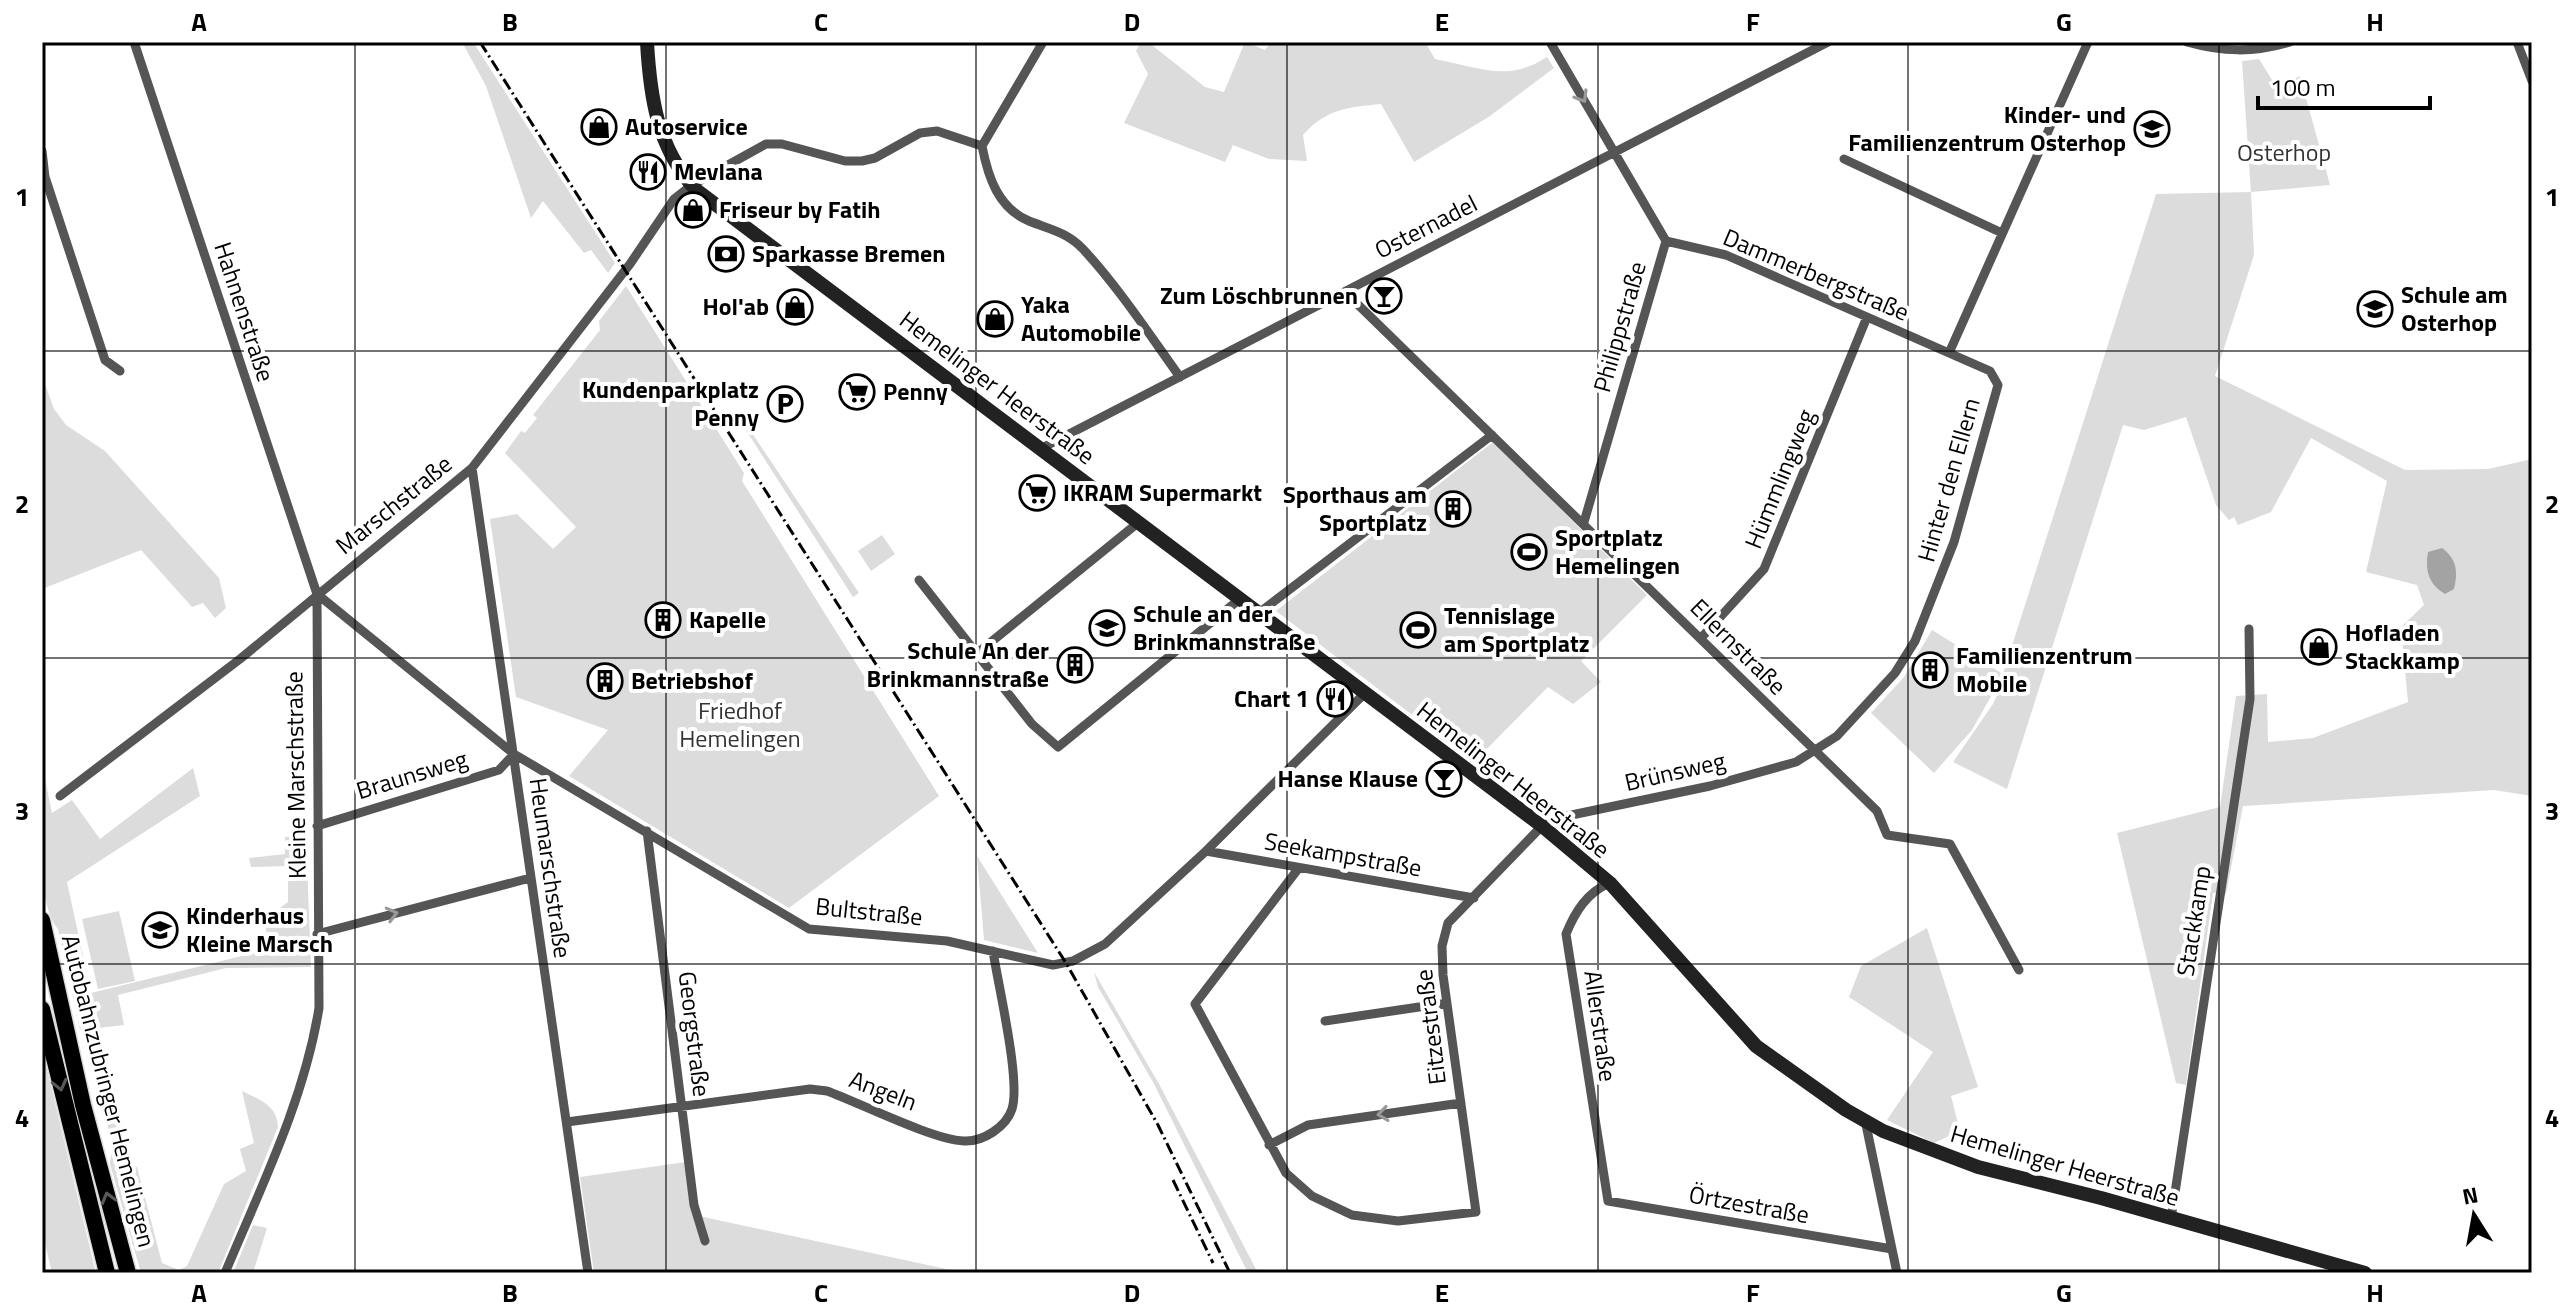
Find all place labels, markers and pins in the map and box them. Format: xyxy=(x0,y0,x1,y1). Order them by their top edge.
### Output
place label: Kinder- und Familienzentrum Osterhop xyxy=(1848,96,2126,160)
shop icon: Autoservice xyxy=(580,108,618,146)
place label: Autoservice xyxy=(625,108,748,144)
school or university icon: Kinder- und Familienzentrum Osterhop xyxy=(2133,110,2171,148)
restaurant icon: Mevlana xyxy=(629,153,667,191)
place label: Mevlana xyxy=(674,153,763,189)
shop icon: Friseur by Fatih xyxy=(674,191,712,229)
place label: Friseur by Fatih xyxy=(719,191,880,227)
bank icon: Sparkasse Bremen xyxy=(707,235,745,273)
place label: Sparkasse Bremen xyxy=(752,235,946,271)
place label: Schule am Osterhop xyxy=(2401,276,2508,340)
place label: Zum Löschbrunnen xyxy=(1160,277,1358,313)
bar icon: Zum Löschbrunnen xyxy=(1365,277,1403,315)
place label: Yaka Automobile xyxy=(1021,286,1141,350)
place label: Hol'ab xyxy=(703,288,769,324)
shop icon: Hol'ab xyxy=(776,288,814,326)
school or university icon: Schule am Osterhop xyxy=(2356,290,2394,328)
shop icon: Yaka Automobile xyxy=(976,300,1014,338)
place label: Kundenparkplatz Penny xyxy=(582,371,759,435)
supermarket icon: Penny xyxy=(838,373,876,411)
place label: Penny xyxy=(883,373,948,409)
parking icon: Kundenparkplatz Penny xyxy=(766,385,804,423)
supermarket icon: IKRAM Supermarkt xyxy=(1018,474,1056,512)
place label: IKRAM Supermarkt xyxy=(1063,474,1262,510)
place label: Sporthaus am Sportplatz xyxy=(1283,476,1427,540)
building icon: Sporthaus am Sportplatz xyxy=(1434,490,1472,528)
place label: Sportplatz Hemelingen xyxy=(1555,519,1680,583)
sports icon: Sportplatz Hemelingen xyxy=(1510,533,1548,571)
place label: Schule an der Brinkmannstraße xyxy=(1133,595,1315,659)
place label: Tennislage am Sportplatz xyxy=(1444,597,1590,661)
building icon: Kapelle xyxy=(644,601,682,639)
place label: Kapelle xyxy=(689,601,766,637)
school or university icon: Schule an der Brinkmannstraße xyxy=(1088,609,1126,647)
sports icon: Tennislage am Sportplatz xyxy=(1399,611,1437,649)
place label: Hofladen Stackkamp xyxy=(2345,614,2460,678)
shop icon: Hofladen Stackkamp xyxy=(2300,628,2338,666)
place label: Schule An der Brinkmannstraße xyxy=(867,632,1049,696)
place label: Familienzentrum Mobile xyxy=(1956,637,2133,701)
building icon: Schule An der Brinkmannstraße xyxy=(1056,646,1094,684)
building icon: Familienzentrum Mobile xyxy=(1911,651,1949,689)
building icon: Betriebshof xyxy=(586,662,624,700)
place label: Betriebshof xyxy=(631,662,753,698)
place label: Chart 1 xyxy=(1234,680,1309,716)
restaurant icon: Chart 1 xyxy=(1316,680,1354,718)
place label: Hanse Klause xyxy=(1278,760,1418,796)
bar icon: Hanse Klause xyxy=(1425,760,1463,798)
place label: Kinderhaus Kleine Marsch xyxy=(186,897,333,961)
school or university icon: Kinderhaus Kleine Marsch xyxy=(141,911,179,949)

